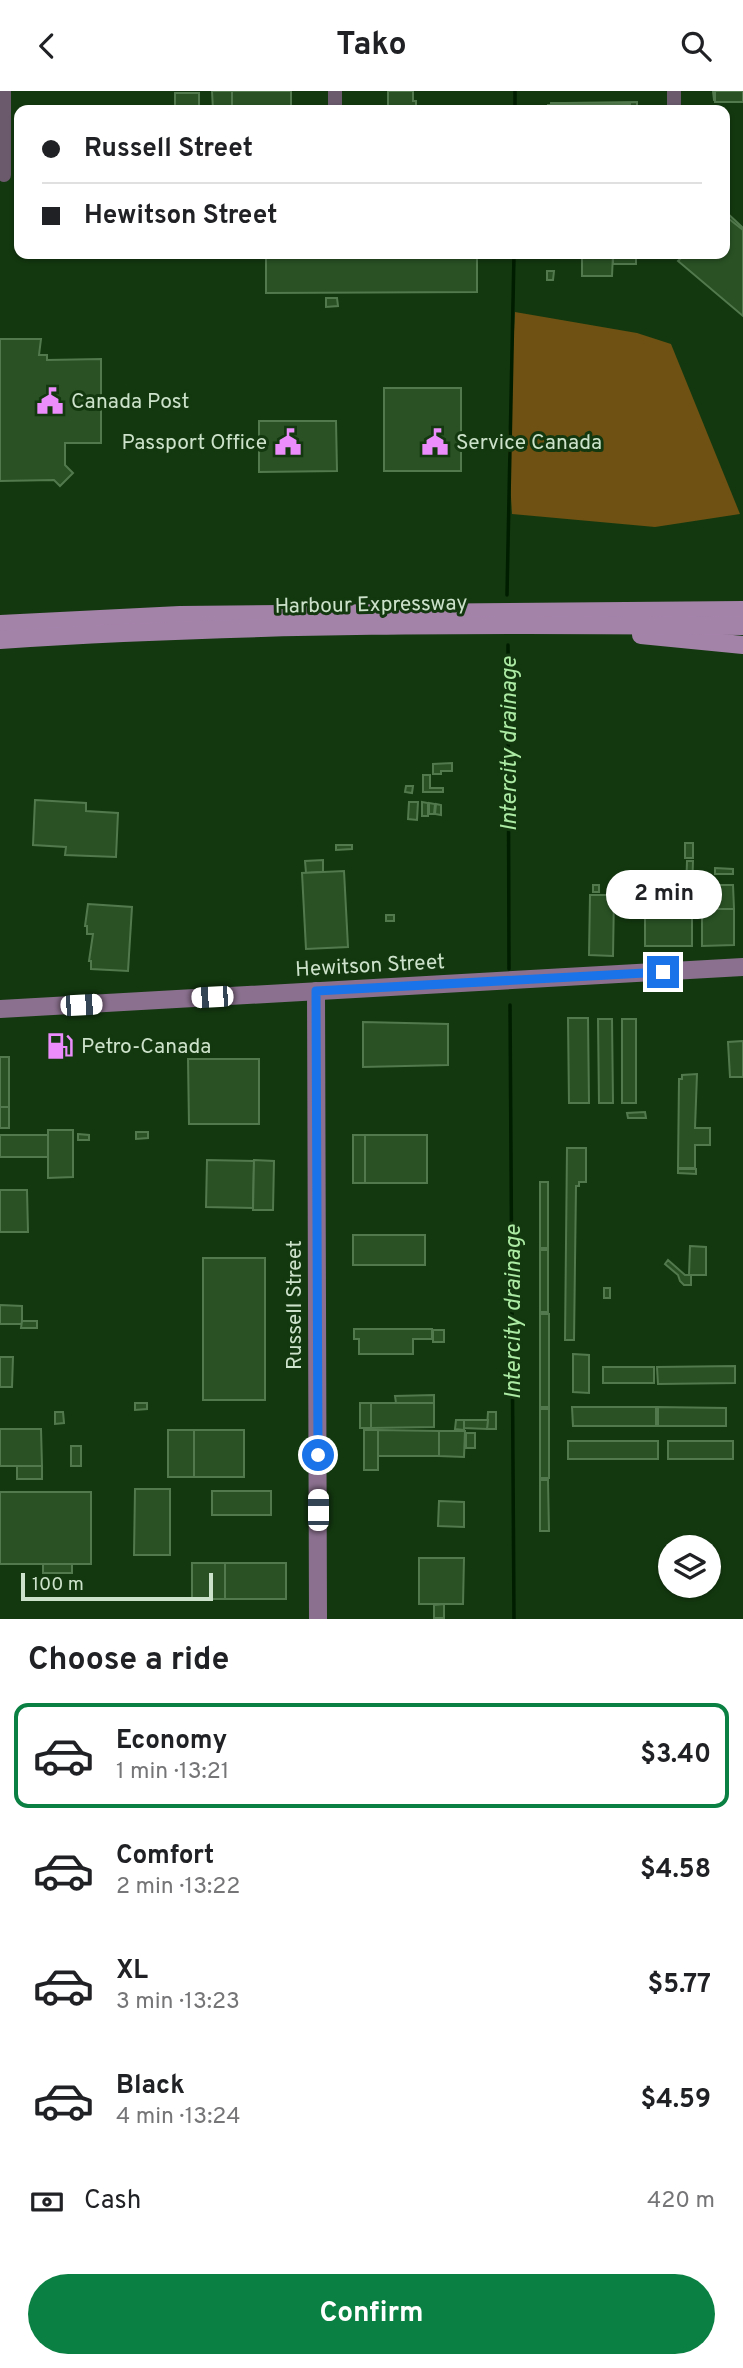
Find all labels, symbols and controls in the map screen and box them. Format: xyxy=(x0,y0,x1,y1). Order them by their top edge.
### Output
text: Tako xyxy=(336,26,407,66)
icon: back xyxy=(28,27,66,65)
icon: search xyxy=(677,27,715,65)
text: Russell Street xyxy=(84,133,253,166)
text: Hewitson Street xyxy=(84,200,277,233)
public building icon: Canada Post xyxy=(35,386,65,416)
place label: Canada Post xyxy=(71,389,189,416)
public building icon: Passport Office xyxy=(273,427,303,457)
public building icon: Service Canada xyxy=(420,427,450,457)
place label: Passport Office xyxy=(121,430,267,457)
place label: Service Canada xyxy=(456,430,602,457)
street label: Harbour Expressway xyxy=(274,590,468,621)
water label: Intercity drainage xyxy=(496,655,525,831)
callout: 2 min xyxy=(605,871,721,919)
text: 2 min xyxy=(634,880,694,909)
street label: Hewitson Street xyxy=(295,949,446,984)
route end xyxy=(647,956,679,988)
car xyxy=(191,985,234,1009)
car xyxy=(60,993,103,1017)
fuel station icon: Petro-Canada xyxy=(45,1031,75,1061)
place label: Petro-Canada xyxy=(81,1034,211,1061)
water label: Intercity drainage xyxy=(500,1223,529,1399)
street label: Russell Street xyxy=(282,1240,309,1370)
route start xyxy=(302,1439,334,1471)
car xyxy=(308,1489,329,1531)
map controls xyxy=(658,1535,721,1598)
button: layers xyxy=(658,1535,721,1598)
scale bar xyxy=(21,1570,214,1602)
text: 100 m xyxy=(32,1573,84,1597)
text: Choose a ride xyxy=(28,1641,229,1681)
icon: car xyxy=(32,1724,95,1787)
text: Economy xyxy=(116,1725,227,1758)
text: $3.40 xyxy=(640,1739,711,1772)
text: 1 min · 13:21 xyxy=(116,1758,229,1787)
icon: car xyxy=(32,1839,95,1902)
text: Comfort xyxy=(116,1840,214,1873)
text: $4.58 xyxy=(640,1854,711,1887)
text: 2 min · 13:22 xyxy=(116,1873,240,1902)
icon: car xyxy=(32,1954,95,2017)
text: XL xyxy=(116,1955,148,1988)
text: $5.77 xyxy=(647,1969,711,2002)
text: 3 min · 13:23 xyxy=(116,1988,240,2017)
icon: car xyxy=(32,2069,95,2132)
text: Black xyxy=(116,2070,185,2103)
text: $4.59 xyxy=(640,2084,711,2117)
text: 4 min · 13:24 xyxy=(116,2103,241,2132)
icon: cash xyxy=(28,2183,66,2221)
text: Cash xyxy=(84,2185,141,2218)
text: 420 m xyxy=(647,2187,715,2216)
button: Confirm xyxy=(28,2274,715,2354)

